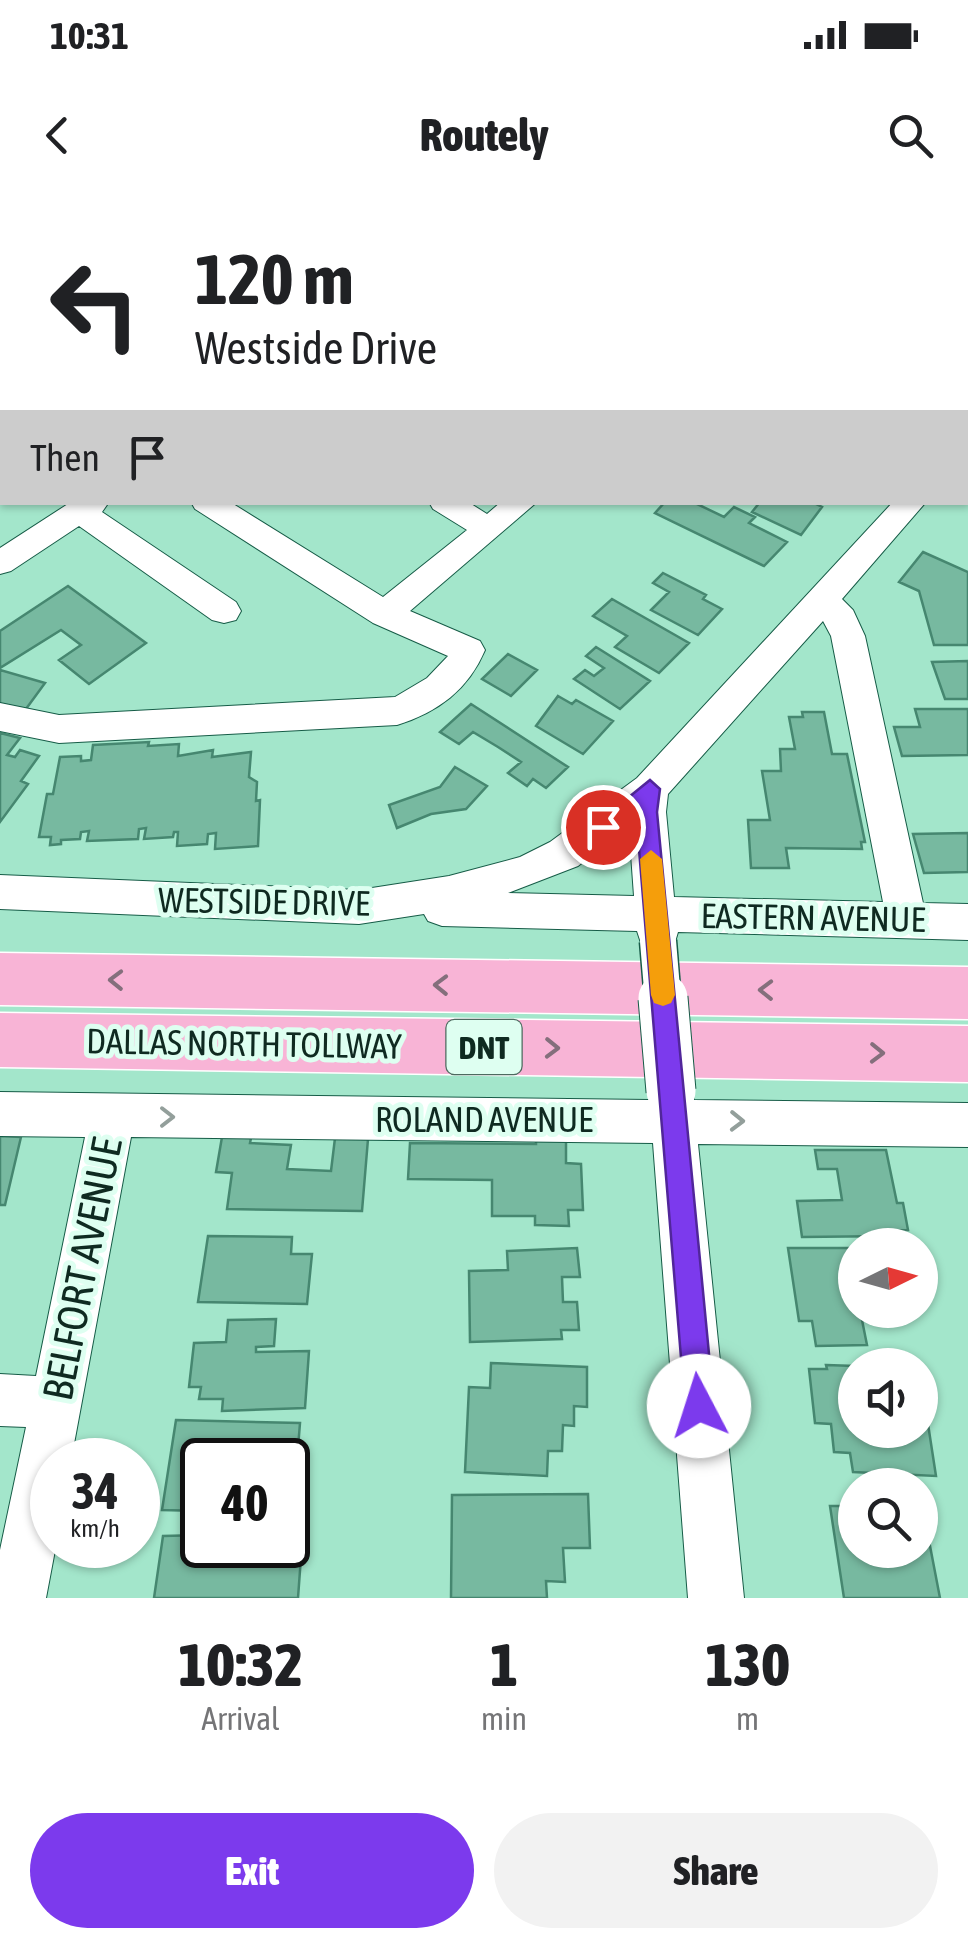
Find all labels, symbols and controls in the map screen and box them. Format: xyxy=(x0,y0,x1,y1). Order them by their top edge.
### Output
text: 10:31 xyxy=(50,14,129,57)
icon: back xyxy=(30,108,85,163)
icon: search xyxy=(883,108,938,163)
text: Routely xyxy=(420,109,548,161)
text: 120 m xyxy=(195,239,354,319)
icon: left xyxy=(30,240,160,370)
text: Westside Drive xyxy=(195,322,437,374)
icon: arrive xyxy=(120,430,175,485)
text: Then xyxy=(30,436,100,479)
pin xyxy=(561,785,646,870)
icon: arrive xyxy=(576,800,631,855)
street label: WESTSIDE DRIVE xyxy=(158,879,370,923)
street label: EASTERN AVENUE xyxy=(700,895,926,939)
one-way arrow xyxy=(107,970,123,991)
one-way arrow xyxy=(432,974,448,996)
one-way arrow xyxy=(757,979,772,1001)
street label: DALLAS NORTH TOLLWAY xyxy=(86,1020,402,1066)
road number: DNT xyxy=(446,1020,522,1074)
one-way arrow xyxy=(545,1037,561,1058)
one-way arrow xyxy=(870,1042,886,1063)
street label: ROLAND AVENUE xyxy=(375,1099,593,1139)
one-way arrow xyxy=(160,1106,176,1128)
one-way arrow xyxy=(730,1110,746,1131)
street label: BELFORT AVENUE xyxy=(33,1134,131,1404)
north arrow xyxy=(838,1228,938,1328)
map controls xyxy=(838,1228,938,1568)
button: sound xyxy=(838,1348,938,1448)
position arrow xyxy=(647,1354,751,1458)
speed limit sign: 40 xyxy=(180,1438,310,1568)
text: 34 xyxy=(71,1462,118,1520)
button: search xyxy=(838,1468,938,1568)
text: km/h xyxy=(70,1514,120,1542)
text: 10:32 xyxy=(178,1630,303,1699)
text: 1 xyxy=(490,1630,518,1699)
text: 130 xyxy=(705,1630,790,1699)
text: Arrival xyxy=(201,1700,280,1737)
text: min xyxy=(481,1700,527,1737)
text: m xyxy=(736,1700,759,1737)
button: Exit xyxy=(30,1813,474,1928)
button: Share xyxy=(494,1813,938,1928)

